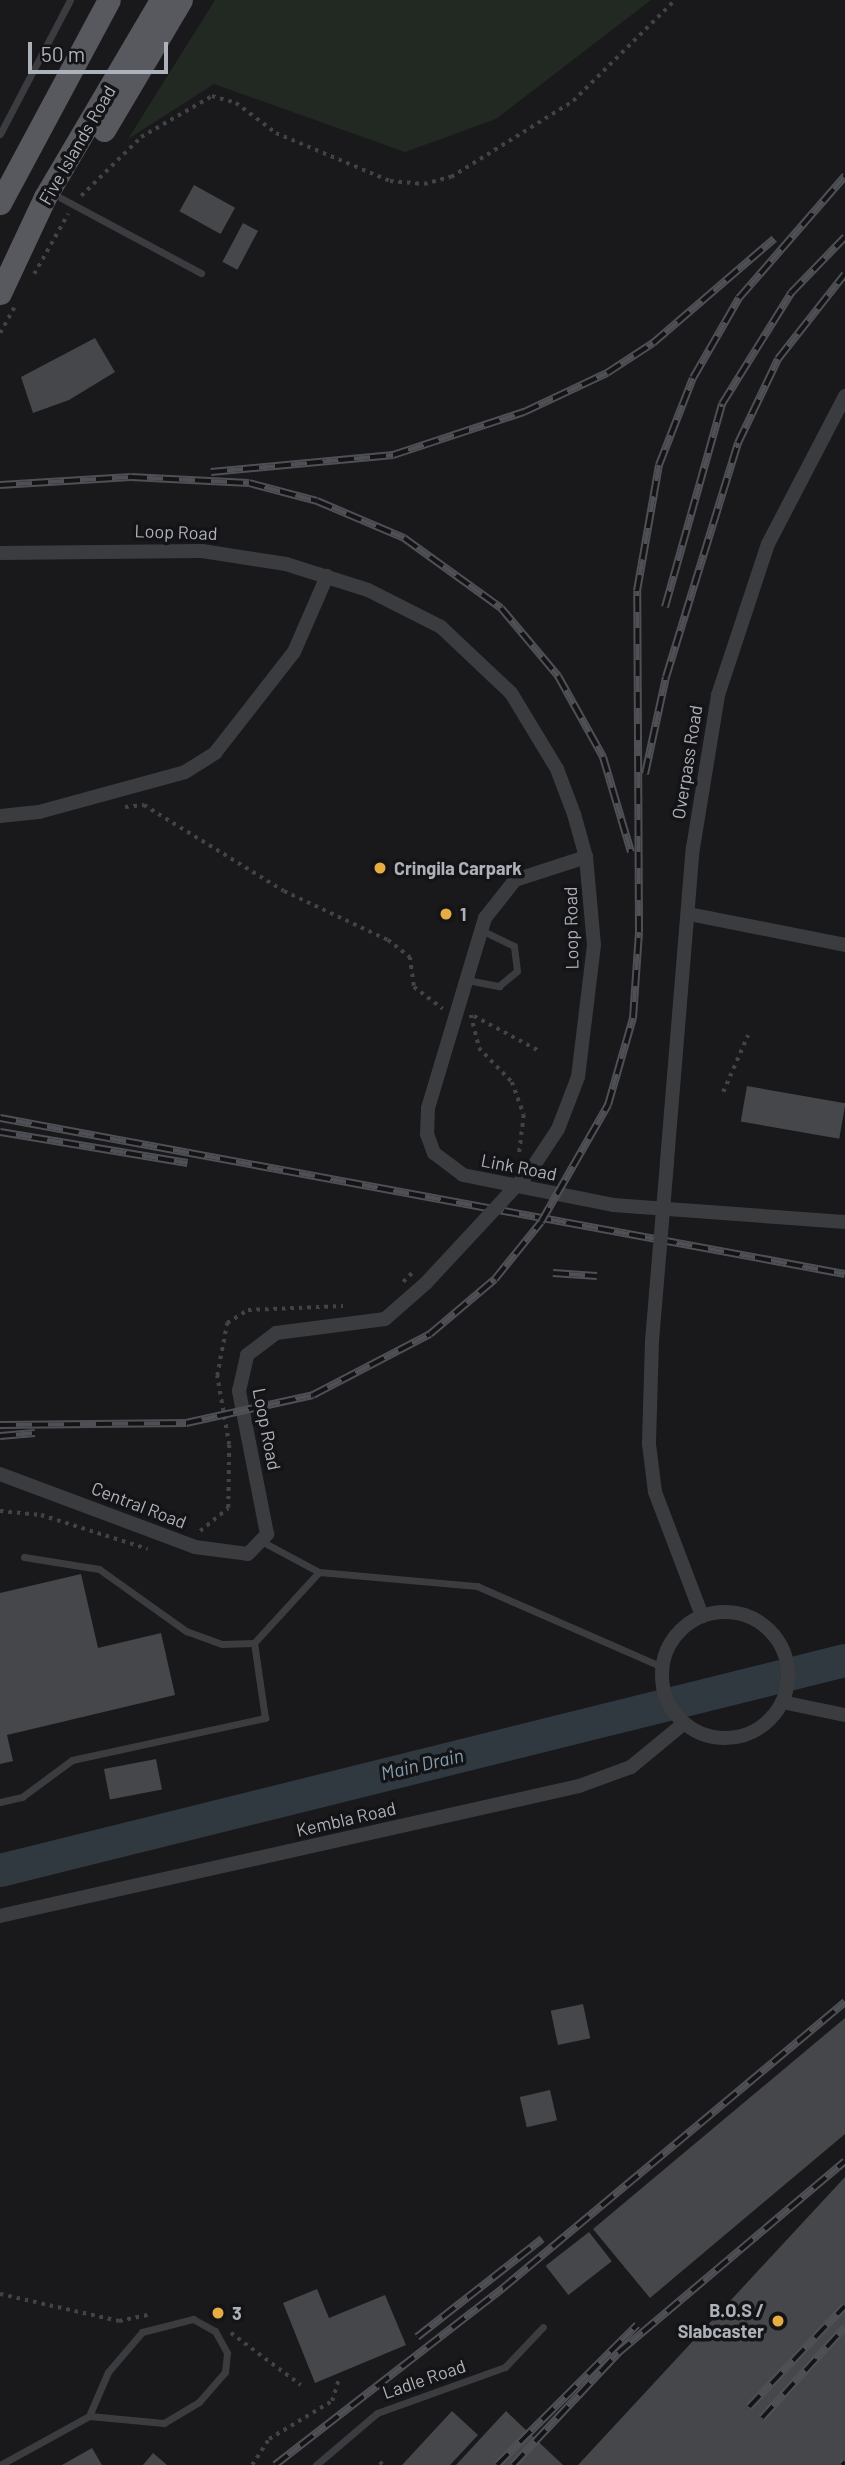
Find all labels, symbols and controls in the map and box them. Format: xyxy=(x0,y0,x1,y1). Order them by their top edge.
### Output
scale bar xyxy=(32,28,172,72)
text: 50 m xyxy=(41,41,85,66)
street label: Five Islands Road xyxy=(34,81,120,209)
street label: Loop Road xyxy=(134,520,218,544)
street label: Overpass Road xyxy=(667,703,707,821)
place label: Cringila Carpark xyxy=(394,857,522,879)
marker: Cringila Carpark xyxy=(372,860,388,876)
street label: Loop Road xyxy=(559,886,583,970)
place label: 1 xyxy=(460,903,466,925)
marker: 1 xyxy=(438,906,454,922)
street label: Link Road xyxy=(479,1149,559,1185)
street label: Loop Road xyxy=(248,1386,286,1472)
street label: Central Road xyxy=(88,1477,190,1533)
water label: Main Drain xyxy=(378,1743,466,1785)
street label: Kembla Road xyxy=(294,1797,398,1841)
place label: B.O.S / Slabcaster xyxy=(678,2300,764,2342)
place label: 3 xyxy=(232,2302,242,2324)
marker: 3 xyxy=(210,2305,226,2321)
marker: B.O.S / Slabcaster xyxy=(770,2313,786,2329)
street label: Ladle Road xyxy=(380,2355,468,2403)

